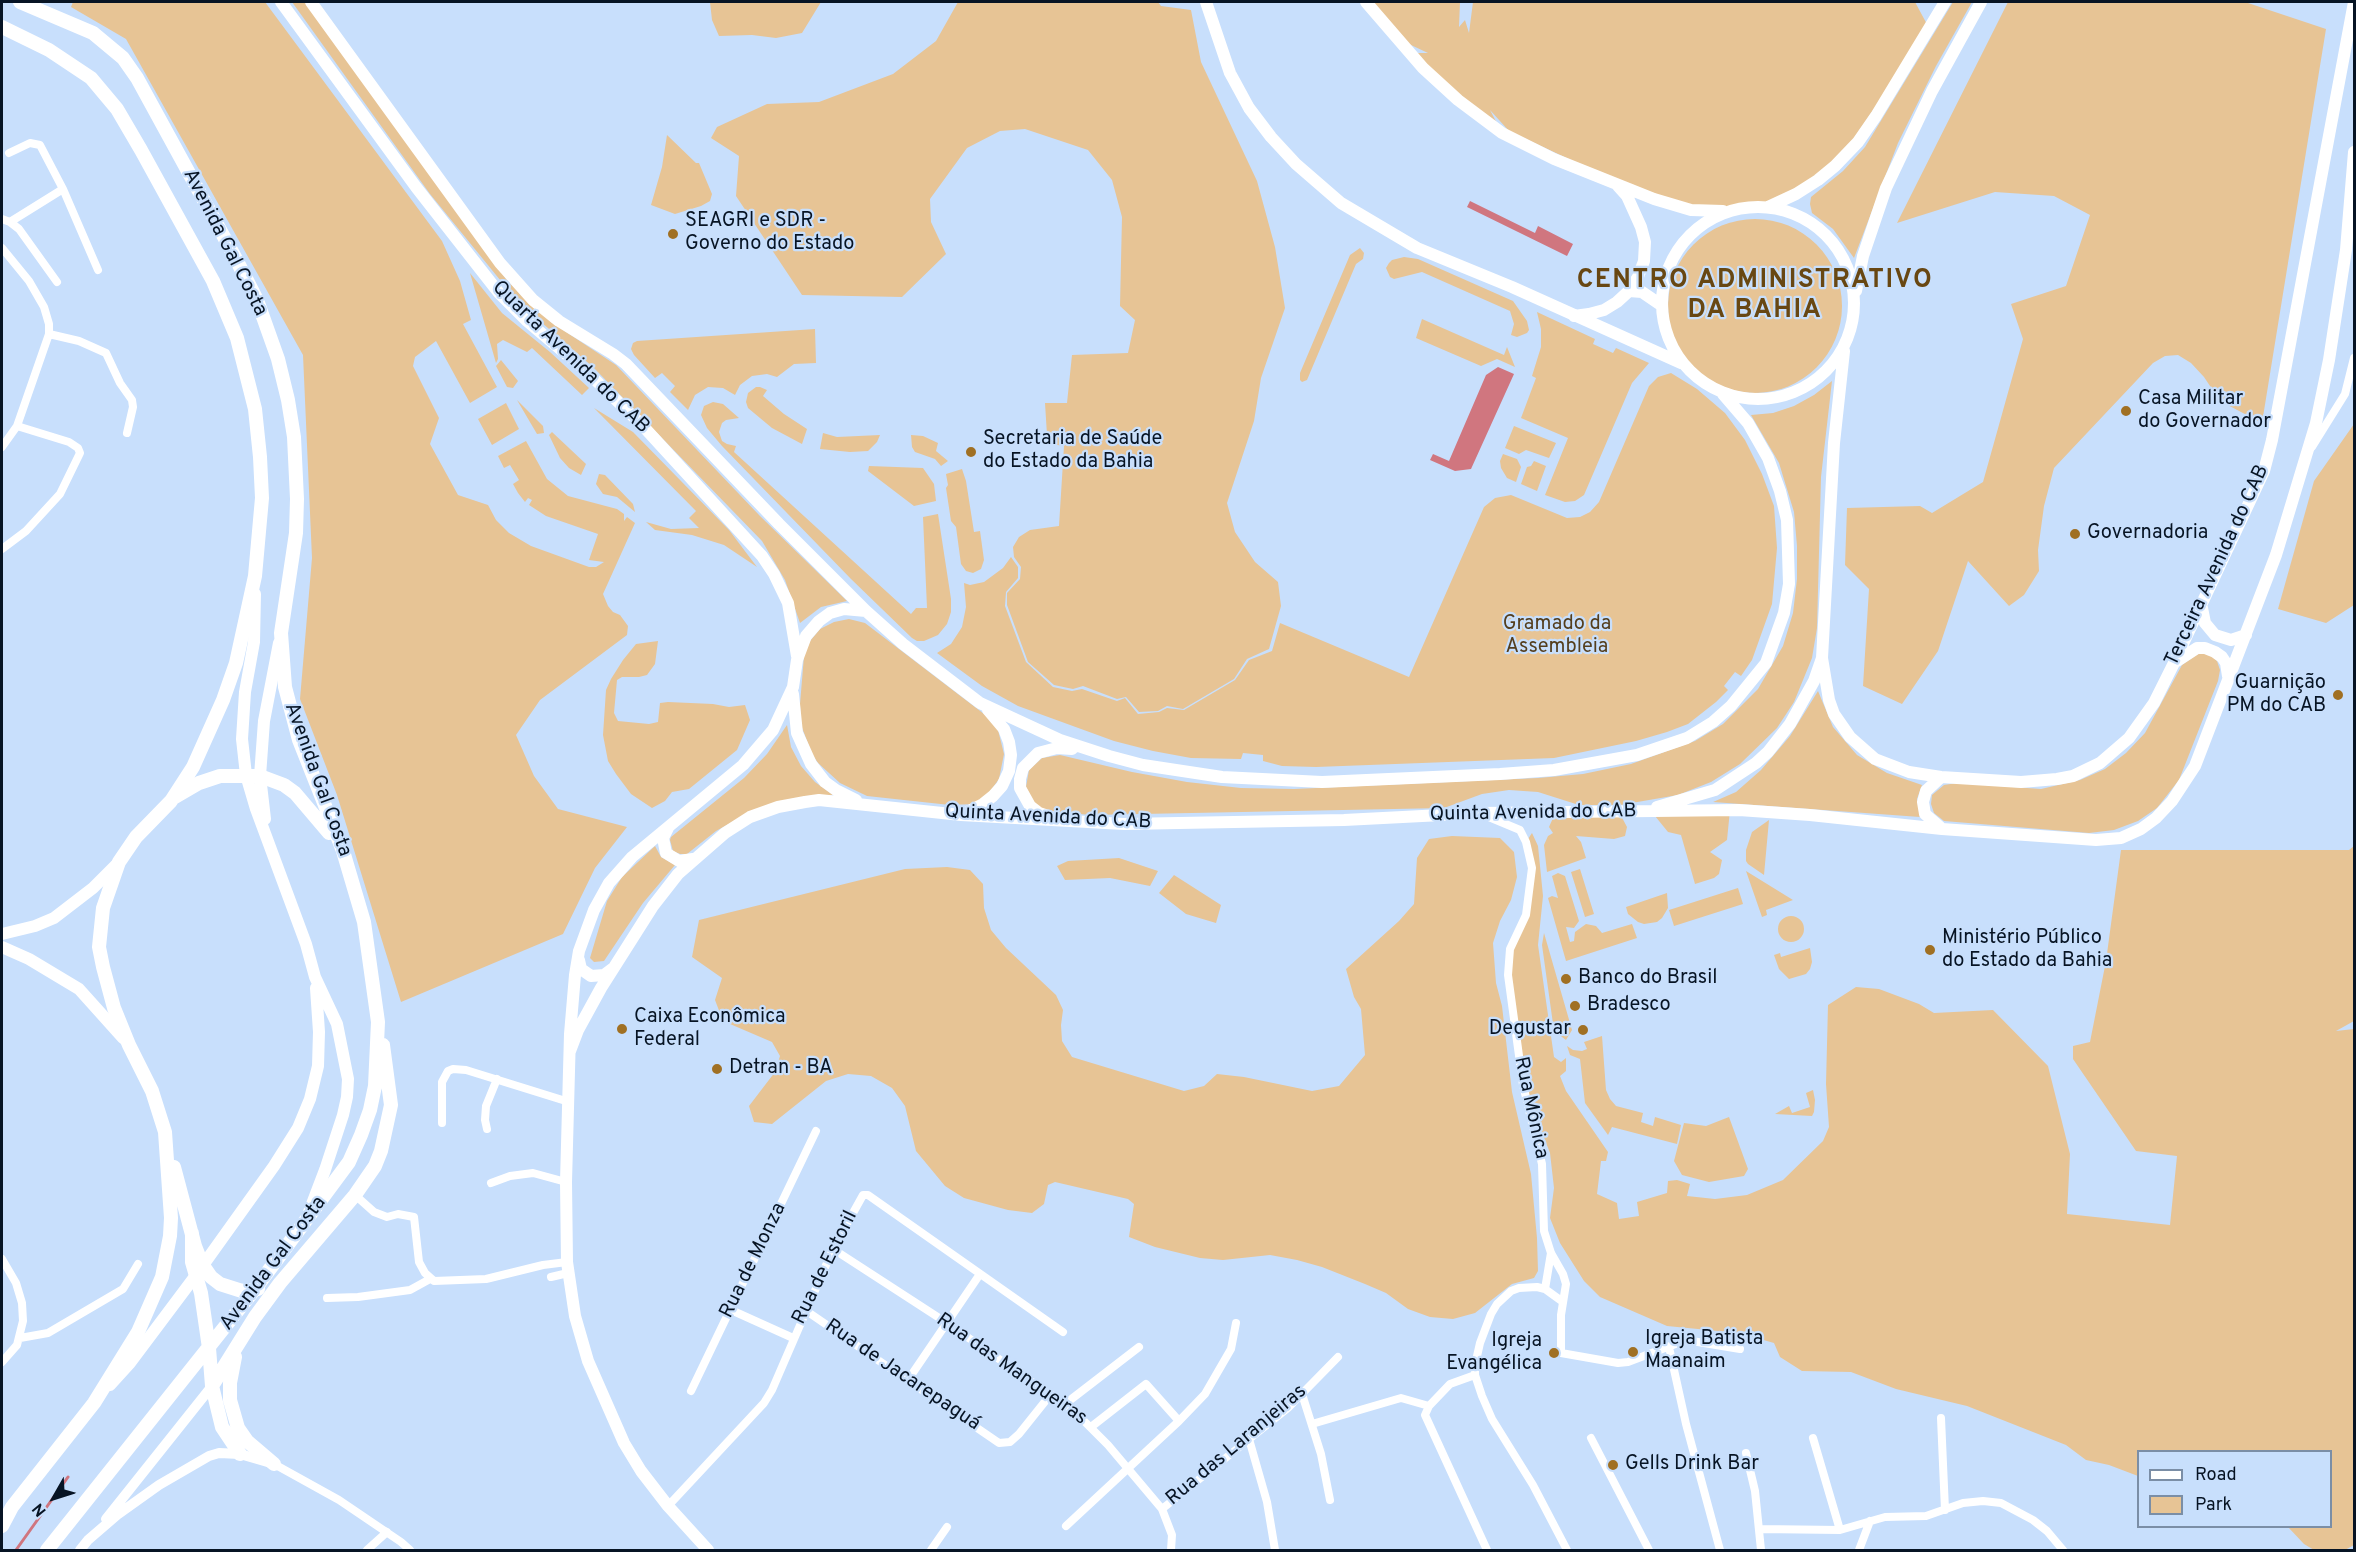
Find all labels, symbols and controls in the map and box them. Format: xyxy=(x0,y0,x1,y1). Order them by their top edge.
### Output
street label: Avenida Gal Costa xyxy=(177,165,271,321)
place label: SEAGRI e SDR - Governo do Estado xyxy=(685,210,854,257)
marker: SEAGRI e SDR - Governo do Estado xyxy=(666,227,680,241)
district label: CENTRO ADMINISTRATIVO DA BAHIA xyxy=(1577,266,1933,328)
street label: Quarta Avenida do CAB xyxy=(486,276,654,440)
place label: Casa Militar do Governador xyxy=(2138,388,2271,435)
marker: Casa Militar do Governador xyxy=(2119,404,2133,418)
place label: Secretaria de Saúde do Estado da Bahia xyxy=(983,428,1162,475)
marker: Secretaria de Saúde do Estado da Bahia xyxy=(964,445,978,459)
street label: Terceira Avenida do CAB xyxy=(2161,462,2275,670)
place label: Governadoria xyxy=(2087,522,2208,546)
marker: Governadoria xyxy=(2068,527,2082,541)
park label: Gramado da Assembleia xyxy=(1503,613,1611,660)
place label: Guarnição PM do CAB xyxy=(2227,672,2326,719)
marker: Guarnição PM do CAB xyxy=(2331,688,2345,702)
street label: Avenida Gal Costa xyxy=(278,700,356,860)
street label: Quinta Avenida do CAB xyxy=(1429,800,1637,828)
street label: Quinta Avenida do CAB xyxy=(944,801,1152,835)
place label: Ministério Público do Estado da Bahia xyxy=(1942,927,2112,974)
marker: Ministério Público do Estado da Bahia xyxy=(1923,943,1937,957)
place label: Banco do Brasil xyxy=(1578,967,1717,991)
marker: Banco do Brasil xyxy=(1559,972,1573,986)
place label: Bradesco xyxy=(1587,994,1671,1018)
marker: Bradesco xyxy=(1568,999,1582,1013)
place label: Caixa Econômica Federal xyxy=(634,1006,785,1053)
place label: Degustar xyxy=(1489,1018,1571,1042)
marker: Caixa Econômica Federal xyxy=(615,1022,629,1036)
marker: Degustar xyxy=(1576,1023,1590,1037)
street label: Rua Mônica xyxy=(1507,1055,1553,1161)
place label: Detran - BA xyxy=(729,1057,833,1081)
marker: Detran - BA xyxy=(710,1062,724,1076)
street label: Avenida Gal Costa xyxy=(216,1192,332,1336)
street label: Rua de Monza xyxy=(716,1199,792,1323)
street label: Rua de Estoril xyxy=(788,1207,864,1329)
street label: Rua das Mangueiras xyxy=(931,1309,1091,1431)
street label: Rua de Jacarepaguá xyxy=(820,1315,984,1437)
place label: Igreja Batista Maanaim xyxy=(1645,1328,1763,1375)
place label: Igreja Evangélica xyxy=(1446,1330,1542,1377)
marker: Igreja Batista Maanaim xyxy=(1626,1345,1640,1359)
marker: Igreja Evangélica xyxy=(1547,1346,1561,1360)
street label: Rua das Laranjeiras xyxy=(1162,1380,1312,1512)
legend xyxy=(2137,1450,2332,1528)
place label: Gells Drink Bar xyxy=(1625,1453,1759,1477)
marker: Gells Drink Bar xyxy=(1606,1458,1620,1472)
text: Road xyxy=(2195,1464,2237,1487)
north arrow xyxy=(24,1468,84,1528)
text: Park xyxy=(2195,1494,2232,1517)
text: N xyxy=(29,1499,51,1520)

